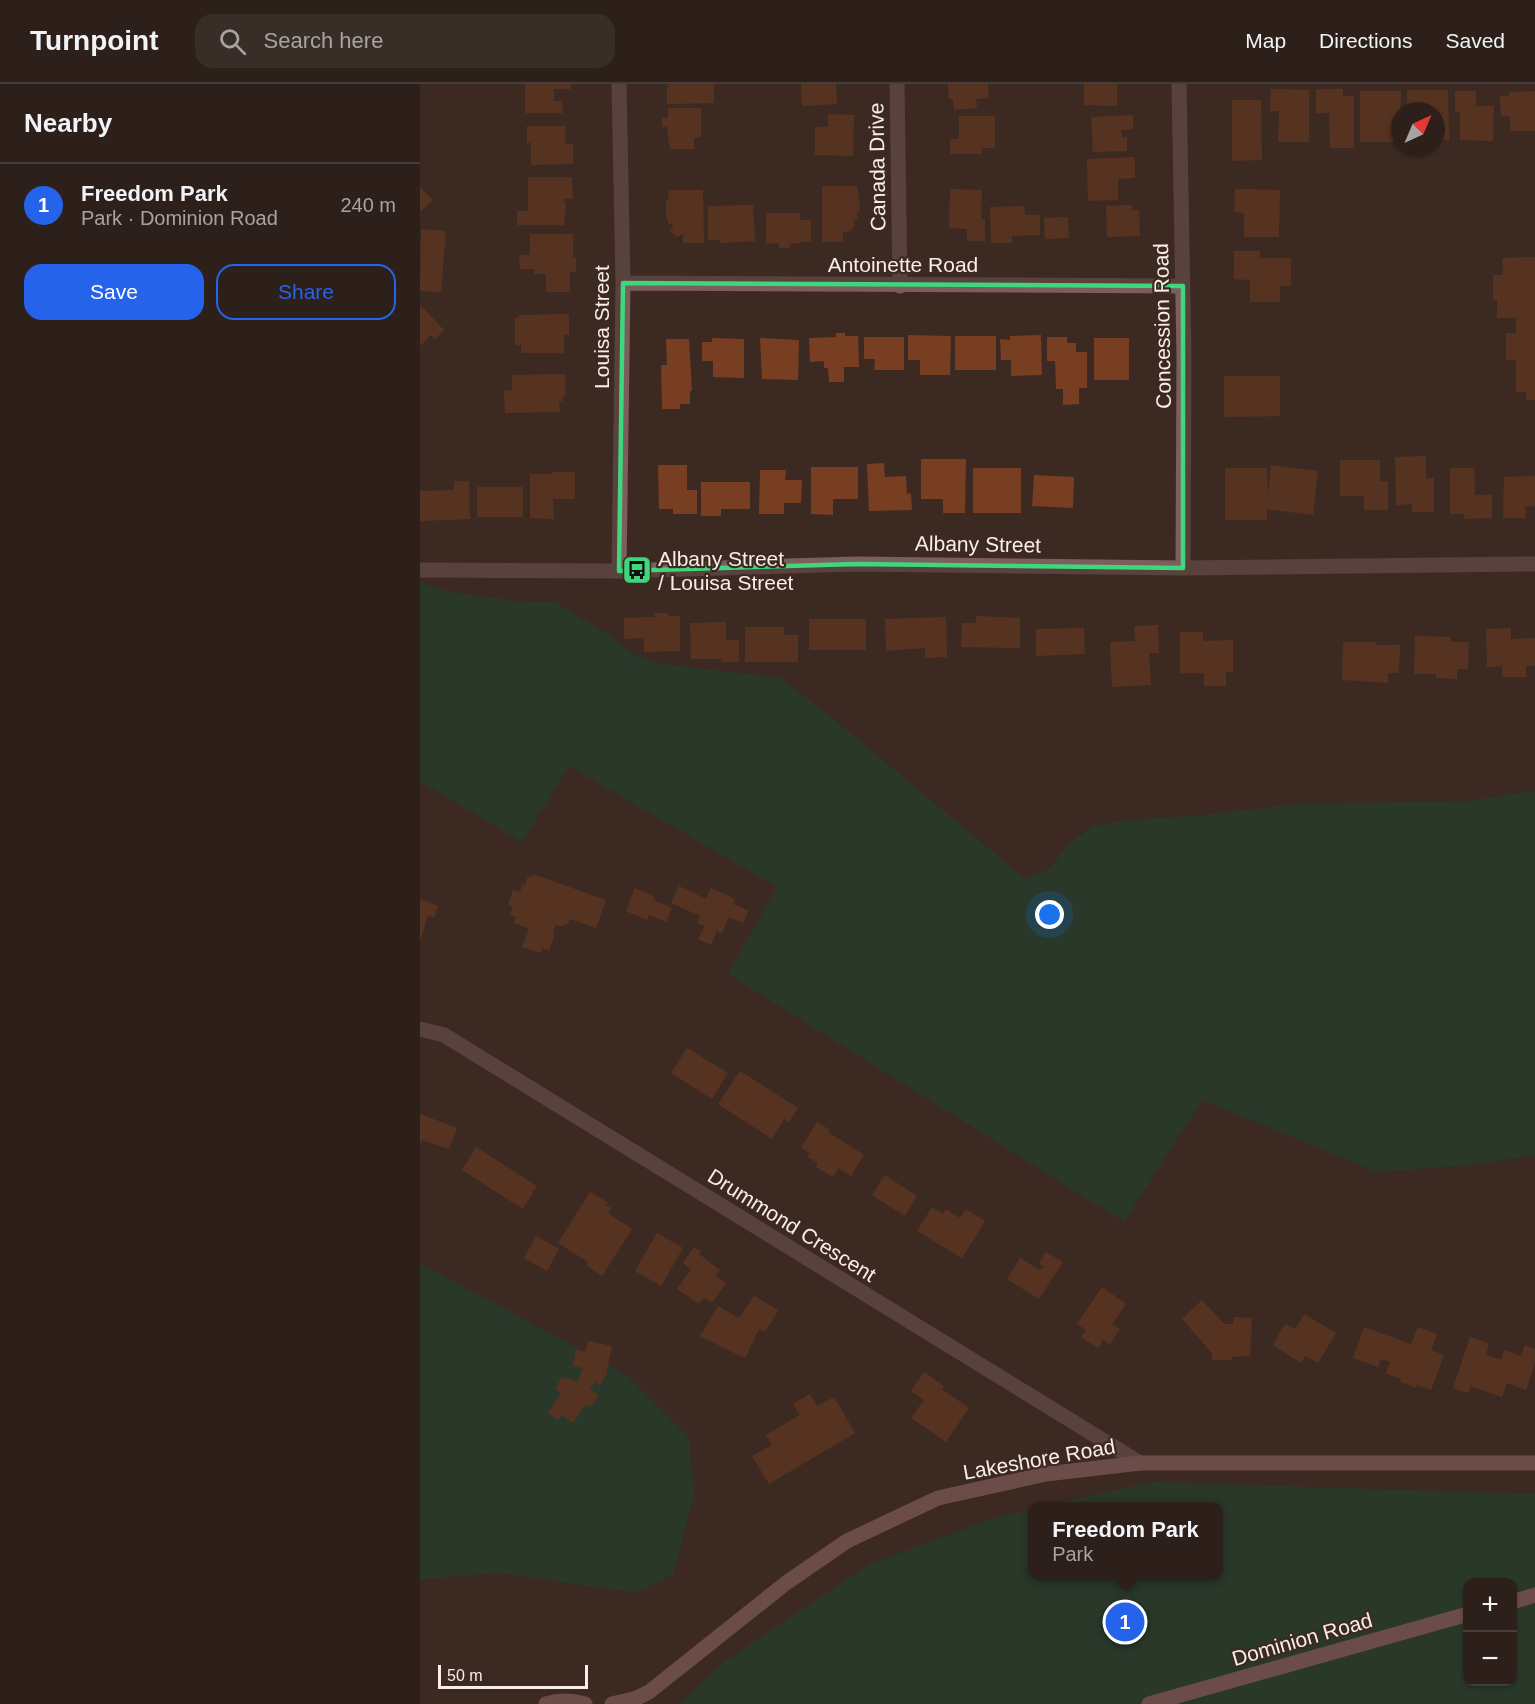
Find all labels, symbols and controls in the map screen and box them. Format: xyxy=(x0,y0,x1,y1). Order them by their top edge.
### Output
search box xyxy=(195,14,615,68)
text: Turnpoint xyxy=(30,25,159,56)
icon: search xyxy=(216,25,249,58)
text: Search here xyxy=(264,28,383,53)
text: Map xyxy=(1245,29,1286,52)
text: Directions xyxy=(1319,29,1412,52)
text: Saved xyxy=(1445,29,1505,52)
north arrow xyxy=(1391,102,1445,156)
street label: Canada Drive xyxy=(864,103,890,231)
text: Nearby xyxy=(24,108,112,138)
text: Freedom Park xyxy=(81,181,228,206)
text: 1 xyxy=(38,194,49,216)
text: 240 m xyxy=(340,194,396,216)
text: Park · Dominion Road xyxy=(81,207,278,229)
street label: Concession Road xyxy=(1149,243,1175,409)
street label: Antoinette Road xyxy=(828,253,978,276)
button: Save xyxy=(24,264,204,320)
button: Share xyxy=(216,264,396,320)
street label: Louisa Street xyxy=(590,265,613,389)
street label: Albany Street xyxy=(915,531,1041,557)
place label: Albany Street / Louisa Street xyxy=(658,547,794,594)
bus stop icon: Albany Street / Louisa Street xyxy=(621,554,653,586)
your location xyxy=(1035,900,1064,929)
street label: Drummond Crescent xyxy=(704,1164,880,1286)
street label: Lakeshore Road xyxy=(961,1434,1117,1484)
popup xyxy=(1028,1502,1223,1580)
text: Freedom Park xyxy=(1052,1517,1199,1542)
text: Park xyxy=(1052,1543,1093,1565)
map controls xyxy=(1463,1578,1517,1686)
button: + xyxy=(1463,1578,1517,1632)
pin: 1 xyxy=(1106,1600,1144,1644)
street label: Dominion Road xyxy=(1229,1608,1375,1670)
button: − xyxy=(1463,1632,1517,1686)
scale bar xyxy=(438,1662,588,1690)
text: 50 m xyxy=(447,1667,483,1684)

